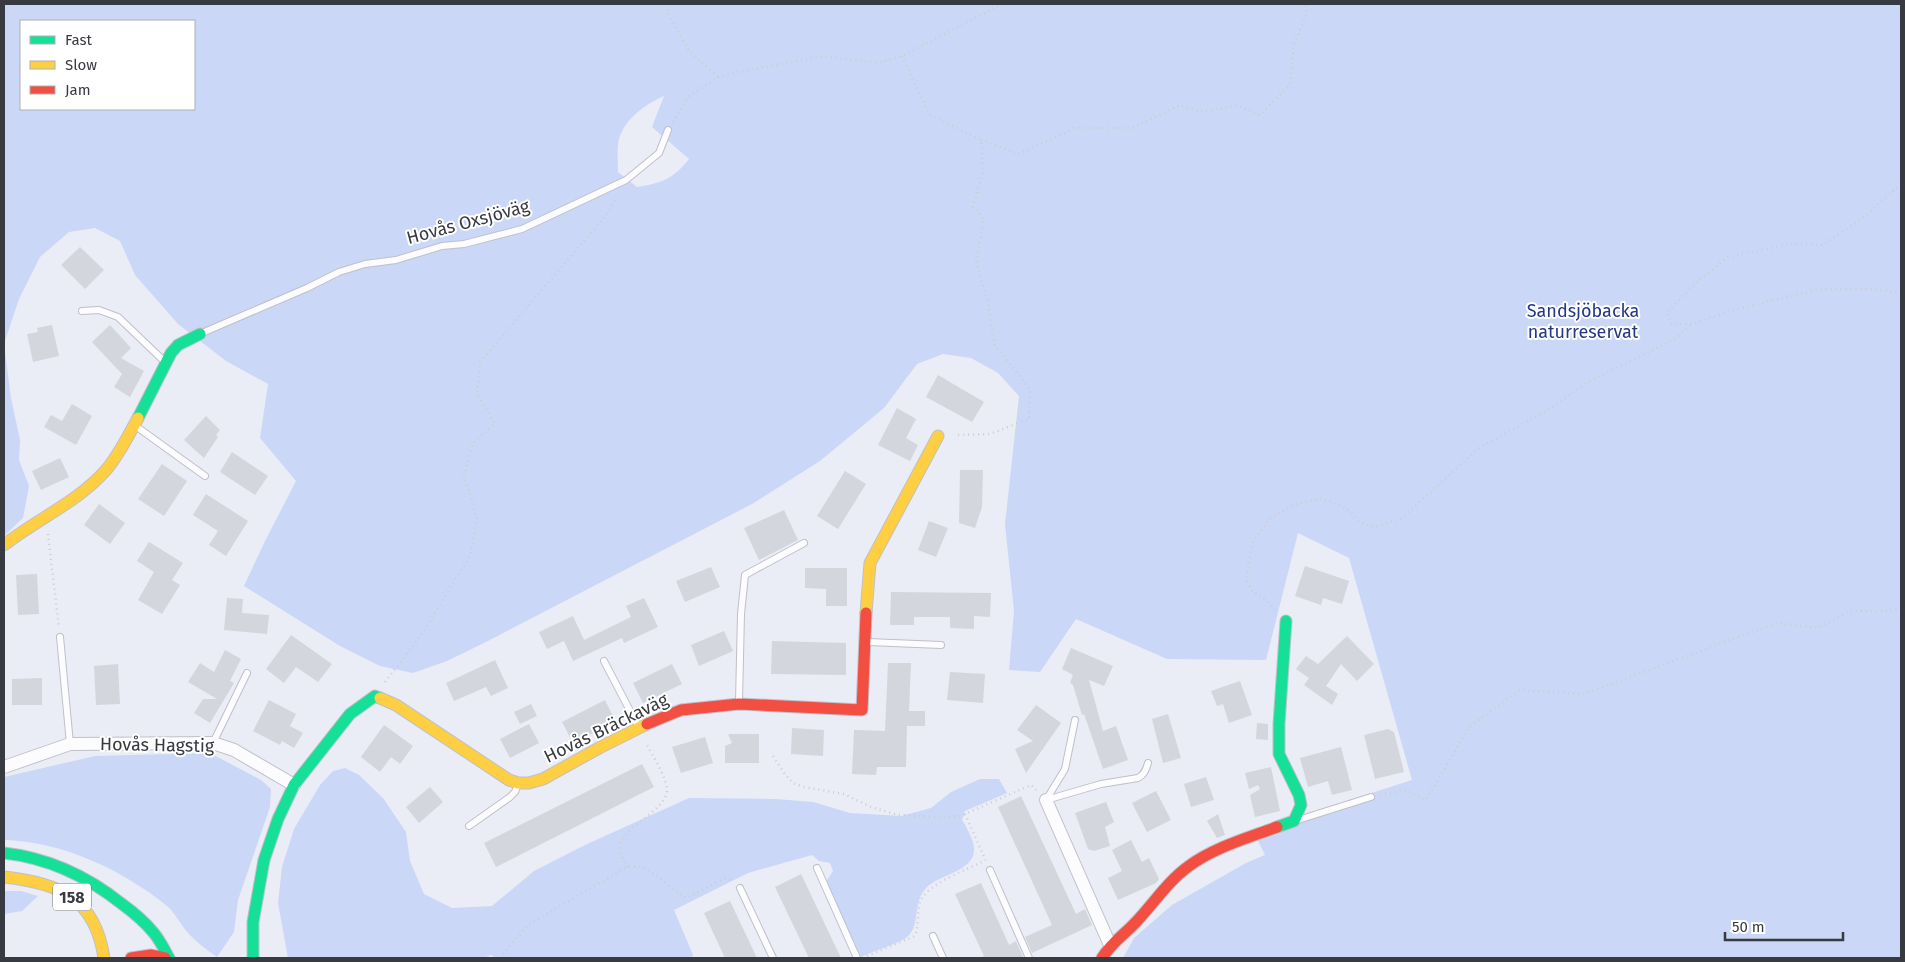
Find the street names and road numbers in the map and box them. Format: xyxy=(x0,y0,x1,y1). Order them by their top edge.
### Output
street label: Hovås Oxsjöväg xyxy=(404,195,532,249)
street label: Hovås Bräckaväg xyxy=(540,688,672,768)
street label: Hovås Hagstig xyxy=(100,733,215,757)
road number: 158 xyxy=(53,884,91,910)

